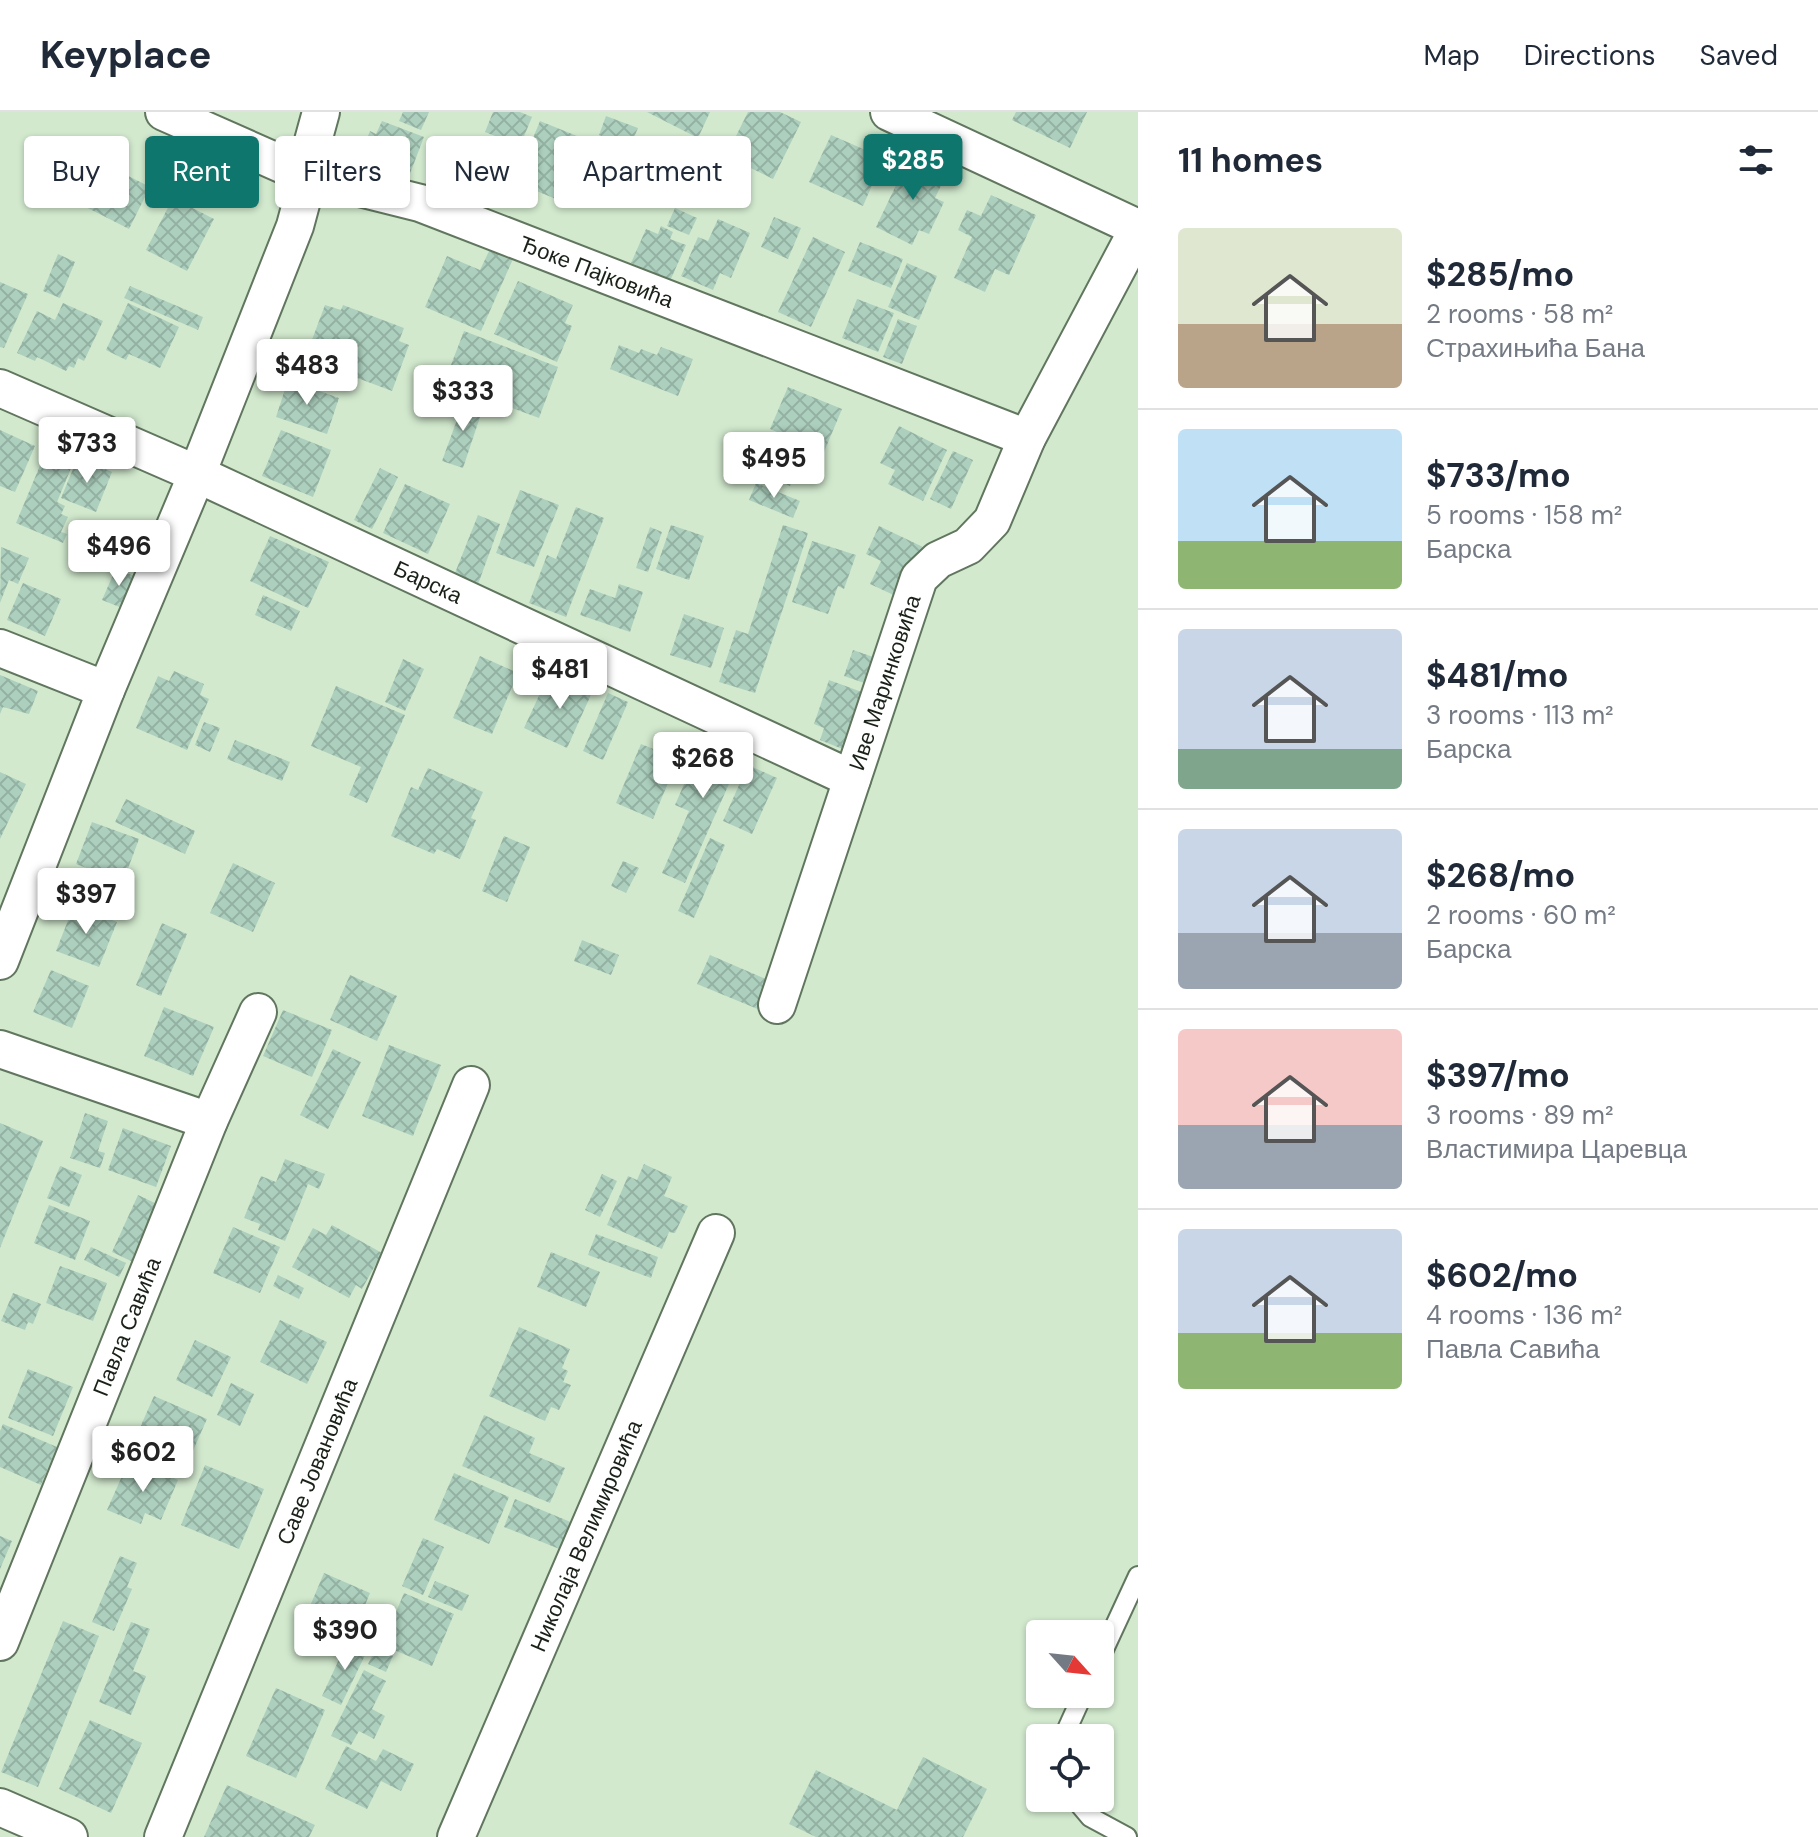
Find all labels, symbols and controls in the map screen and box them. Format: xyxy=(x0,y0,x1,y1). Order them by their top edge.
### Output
text: Keyplace xyxy=(40,30,211,80)
text: Map xyxy=(1423,37,1480,74)
text: Directions xyxy=(1524,37,1656,74)
text: Saved xyxy=(1700,37,1778,74)
pin: $285 xyxy=(866,134,960,202)
chip: Buy xyxy=(24,136,129,208)
chip: Rent xyxy=(145,136,259,208)
chip: Filters xyxy=(275,136,410,208)
chip: New xyxy=(426,136,538,208)
chip: Apartment xyxy=(554,136,751,208)
text: 11 homes xyxy=(1178,138,1323,183)
icon: filters xyxy=(1734,138,1778,182)
text: $285 xyxy=(881,143,945,177)
street label: Ђоке Пајковића xyxy=(515,228,678,315)
text: $285/mo xyxy=(1426,252,1574,297)
icon: home xyxy=(1242,260,1338,356)
text: 2 rooms · 58 m² xyxy=(1426,297,1613,331)
text: Страхињића Бана xyxy=(1426,331,1645,365)
pin: $483 xyxy=(260,339,354,407)
text: $483 xyxy=(275,348,339,382)
pin: $333 xyxy=(416,365,510,433)
text: $333 xyxy=(432,374,494,408)
pin: $733 xyxy=(40,417,134,485)
text: $733 xyxy=(57,426,117,460)
pin: $495 xyxy=(727,432,821,500)
text: $495 xyxy=(741,441,807,475)
text: $733/mo xyxy=(1426,453,1571,498)
icon: home xyxy=(1242,461,1338,557)
text: 5 rooms · 158 m² xyxy=(1426,498,1622,532)
pin: $496 xyxy=(72,520,166,588)
text: $496 xyxy=(86,529,152,563)
text: Барска xyxy=(1426,532,1511,566)
street label: Барска xyxy=(389,553,468,610)
street label: Иве Маринковића xyxy=(842,590,927,774)
pin: $481 xyxy=(513,643,607,711)
text: $481 xyxy=(531,652,589,686)
text: $481/mo xyxy=(1426,653,1568,698)
icon: home xyxy=(1242,661,1338,757)
text: 3 rooms · 113 m² xyxy=(1426,698,1614,732)
pin: $268 xyxy=(656,732,750,800)
text: Барска xyxy=(1426,732,1511,766)
text: $268 xyxy=(671,741,735,775)
text: $268/mo xyxy=(1426,853,1575,898)
icon: home xyxy=(1242,861,1338,957)
pin: $397 xyxy=(39,868,133,936)
text: $397 xyxy=(56,877,116,911)
text: 2 rooms · 60 m² xyxy=(1426,898,1616,932)
text: Барска xyxy=(1426,932,1511,966)
text: $397/mo xyxy=(1426,1053,1570,1098)
icon: home xyxy=(1242,1061,1338,1157)
text: 3 rooms · 89 m² xyxy=(1426,1098,1614,1132)
text: Властимира Царевца xyxy=(1426,1132,1687,1166)
street label: Павла Савића xyxy=(86,1252,168,1400)
text: $602/mo xyxy=(1426,1253,1578,1298)
icon: home xyxy=(1242,1261,1338,1357)
text: 4 rooms · 136 m² xyxy=(1426,1298,1622,1332)
text: Павла Савића xyxy=(1426,1332,1600,1366)
street label: Саве Јовановића xyxy=(270,1373,364,1549)
street label: Николаја Велимировића xyxy=(523,1415,649,1656)
pin: $602 xyxy=(96,1426,190,1494)
text: $602 xyxy=(110,1435,176,1469)
pin: $390 xyxy=(298,1604,392,1672)
text: $390 xyxy=(312,1613,378,1647)
north arrow xyxy=(1026,1620,1114,1708)
map controls xyxy=(1026,1620,1114,1812)
button: locate xyxy=(1026,1724,1114,1812)

